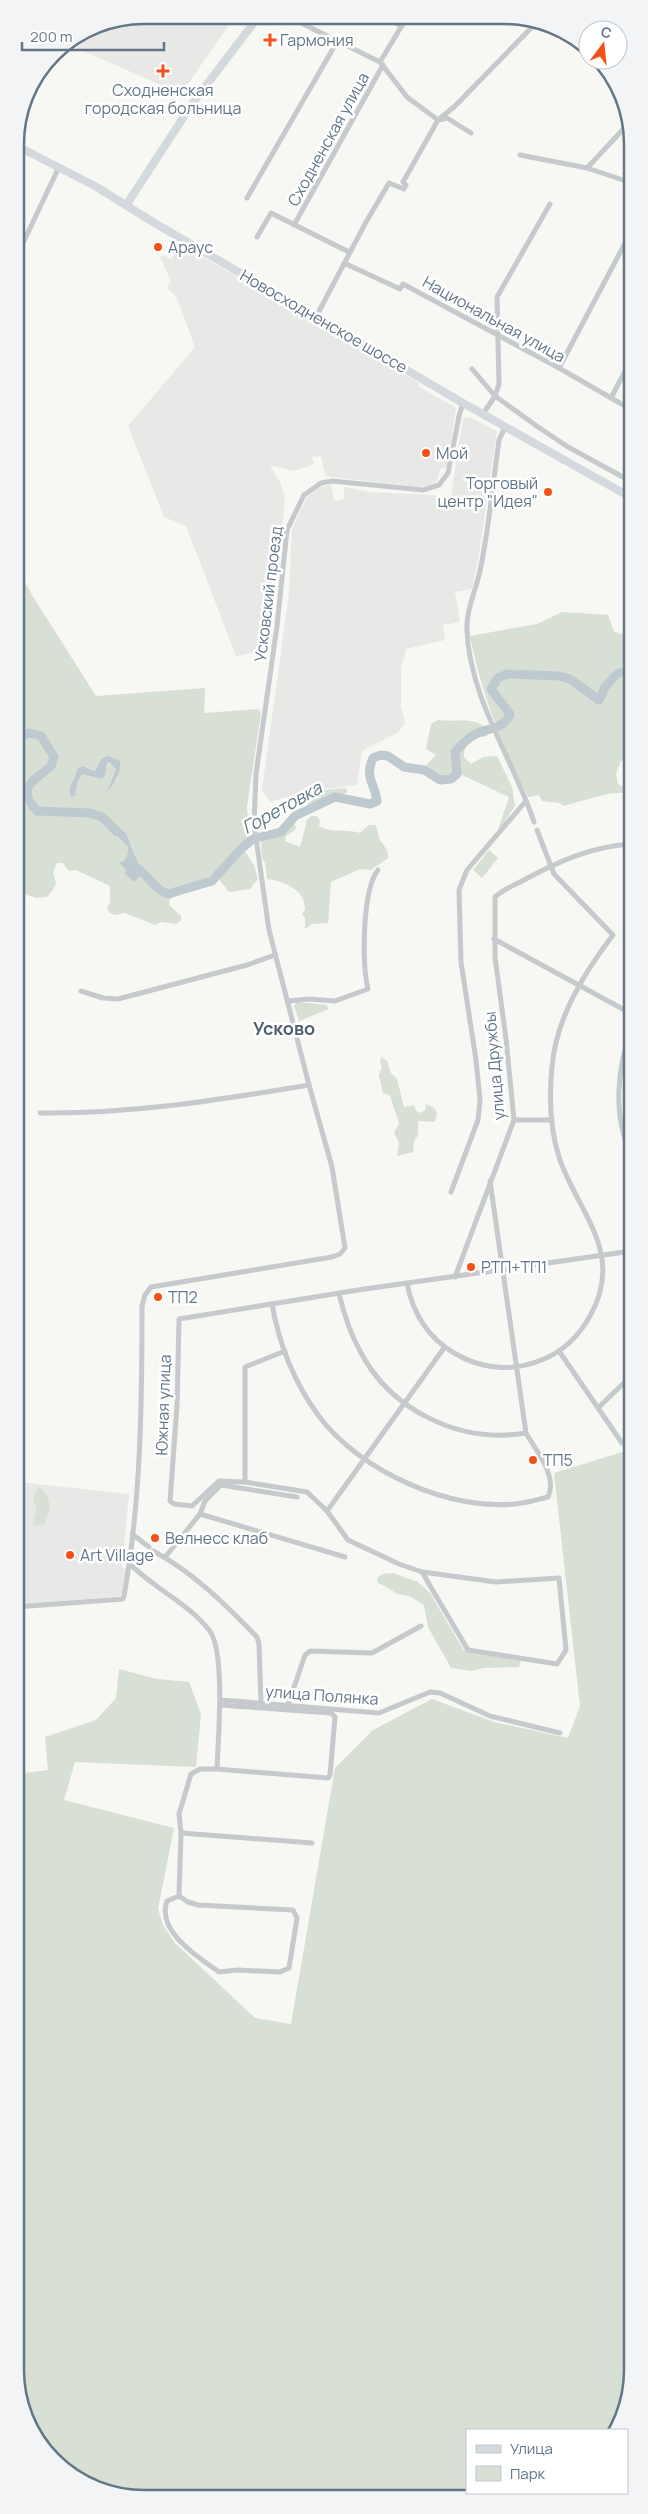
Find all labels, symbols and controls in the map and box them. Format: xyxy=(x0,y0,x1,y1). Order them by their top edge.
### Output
scale bar xyxy=(22,20,165,52)
north arrow xyxy=(578,20,628,70)
text: С xyxy=(599,21,614,42)
text: 200 m xyxy=(30,26,73,47)
place label: Гармония xyxy=(280,29,354,51)
marker: Гармония xyxy=(264,34,276,46)
marker: Сходненская городская больница xyxy=(156,64,170,78)
street label: Сходненская улица xyxy=(282,68,374,210)
place label: Сходненская городская больница xyxy=(85,79,241,119)
place label: Араус xyxy=(168,236,213,258)
marker: Араус xyxy=(152,241,164,253)
street label: Новосходненское шоссе xyxy=(236,264,412,378)
street label: Национальная улица xyxy=(419,271,569,367)
place label: Мой xyxy=(436,442,468,464)
marker: Мой xyxy=(420,447,432,459)
place label: Торговый центр "Идея" xyxy=(437,472,538,512)
marker: Торговый центр "Идея" xyxy=(542,486,554,498)
street label: Усковский проезд xyxy=(249,525,287,663)
water label: Горетовка xyxy=(237,775,327,839)
street label: улица Дружбы xyxy=(478,1011,510,1121)
district label: Усково xyxy=(253,1016,315,1040)
place label: РТП+ТП1 xyxy=(481,1256,547,1278)
marker: РТП+ТП1 xyxy=(465,1261,477,1273)
place label: ТП2 xyxy=(168,1286,198,1308)
marker: ТП2 xyxy=(152,1291,164,1303)
street label: Южная улица xyxy=(150,1354,176,1456)
place label: ТП5 xyxy=(543,1449,573,1471)
marker: ТП5 xyxy=(527,1454,539,1466)
place label: Велнесс клаб xyxy=(165,1527,268,1549)
marker: Велнесс клаб xyxy=(149,1532,161,1544)
place label: Art Village xyxy=(80,1544,154,1566)
marker: Art Village xyxy=(64,1549,76,1561)
street label: улица Полянка xyxy=(265,1680,379,1710)
legend xyxy=(466,2429,628,2494)
text: Улица xyxy=(510,2438,553,2459)
text: Парк xyxy=(510,2463,546,2484)

